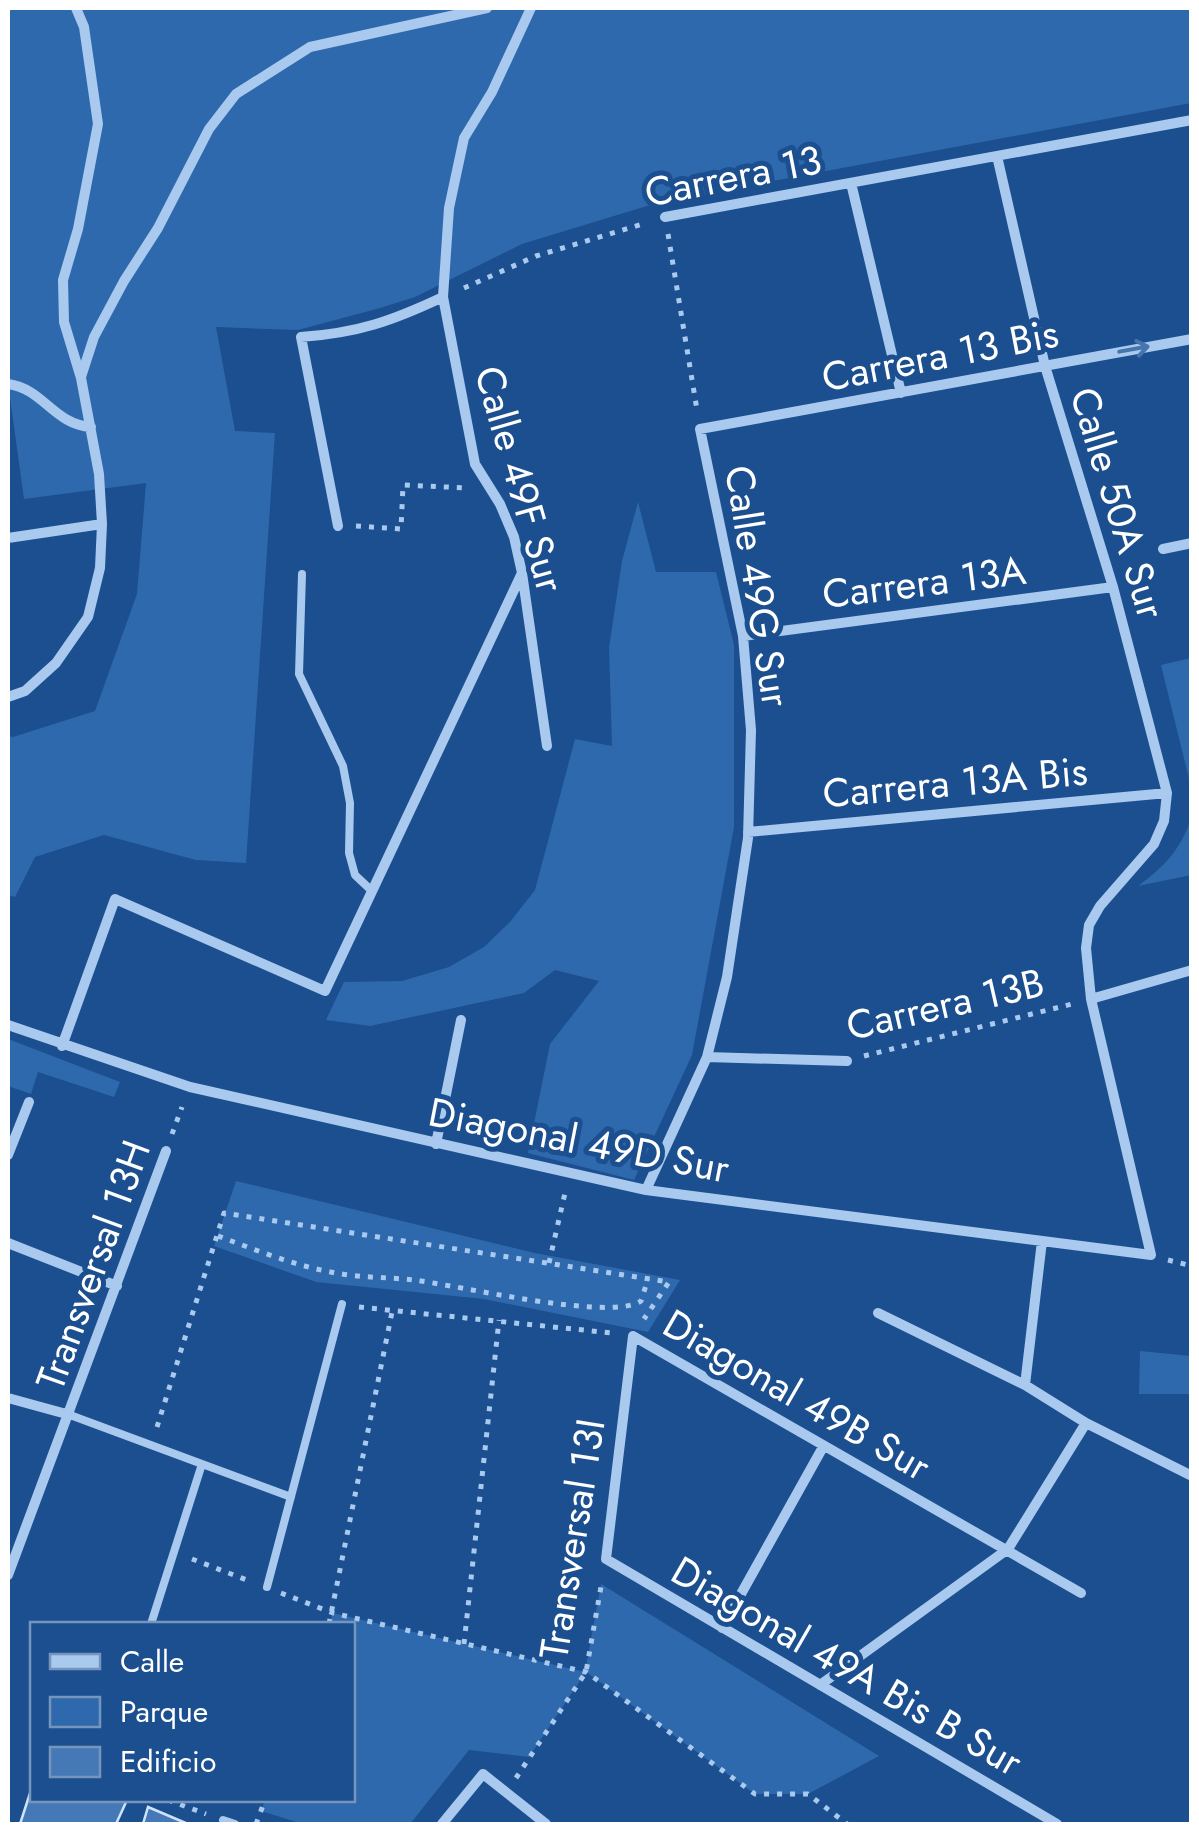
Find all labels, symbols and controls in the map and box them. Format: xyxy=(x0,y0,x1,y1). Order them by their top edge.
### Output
street label: Carrera 13 xyxy=(640,130,826,222)
street label: Carrera 13 Bis xyxy=(817,304,1063,406)
one-way arrow xyxy=(1117,339,1150,358)
street label: Calle 49F Sur xyxy=(460,359,580,599)
street label: Calle 50A Sur xyxy=(1055,380,1181,626)
street label: Calle 49G Sur xyxy=(710,461,806,711)
street label: Carrera 13A xyxy=(819,541,1030,623)
street label: Carrera 13A Bis xyxy=(820,742,1090,822)
street label: Carrera 13B xyxy=(840,953,1050,1055)
street label: Diagonal 49D Sur xyxy=(424,1082,735,1198)
street label: Transversal 13H xyxy=(21,1132,165,1398)
street label: Diagonal 49B Sur xyxy=(652,1295,942,1495)
street label: Transversal 13I xyxy=(524,1415,620,1663)
street label: Diagonal 49A Bis B Sur xyxy=(661,1542,1034,1790)
legend xyxy=(30,1622,355,1802)
text: Calle xyxy=(120,1640,184,1683)
text: Parque xyxy=(120,1690,208,1733)
text: Edificio xyxy=(120,1740,216,1783)

